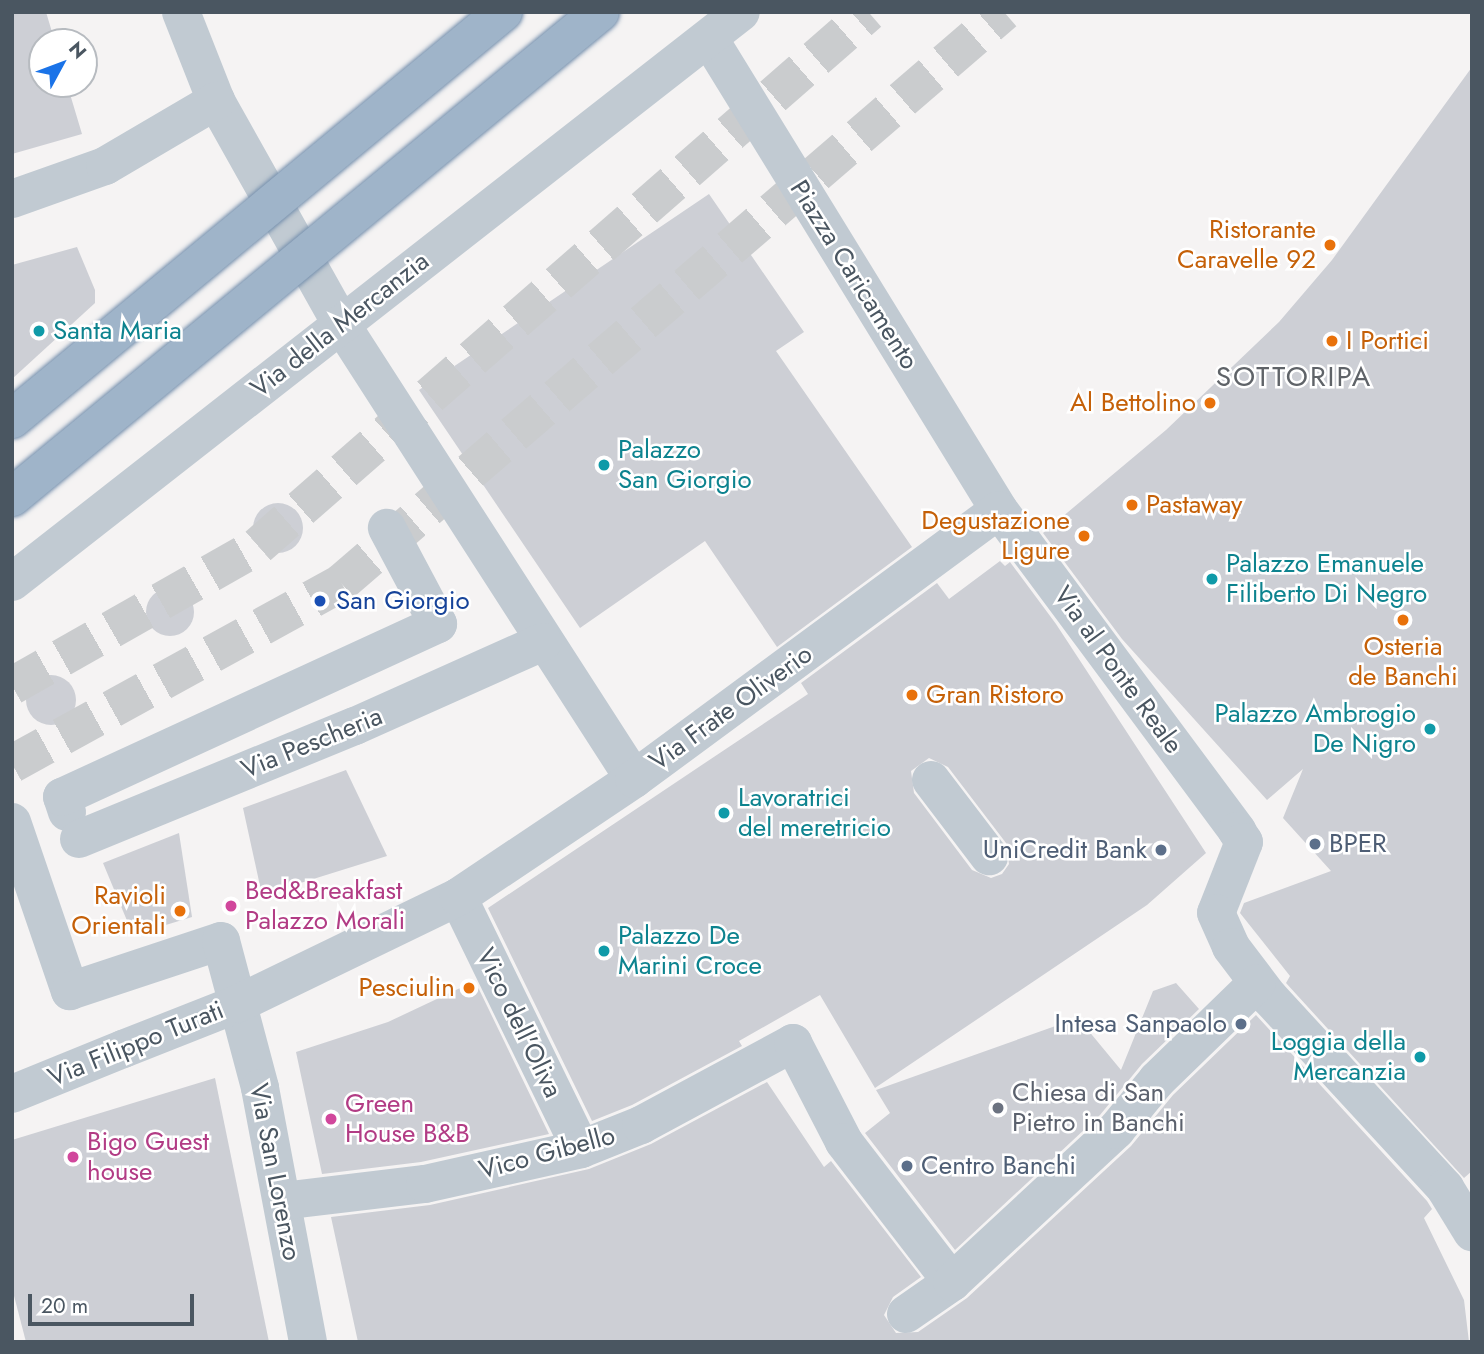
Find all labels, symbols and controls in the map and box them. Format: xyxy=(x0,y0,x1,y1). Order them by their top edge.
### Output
north arrow xyxy=(28,28,98,98)
text: N xyxy=(63,36,93,65)
street label: Piazza Caricamento xyxy=(783,175,925,375)
place label: Ristorante Caravelle 92 xyxy=(1177,214,1316,276)
marker: Ristorante Caravelle 92 xyxy=(1322,237,1338,253)
street label: Via della Mercanzia xyxy=(245,246,435,404)
place label: Santa Maria xyxy=(53,315,182,347)
marker: Santa Maria xyxy=(31,323,47,339)
place label: I Portici xyxy=(1346,325,1429,357)
marker: I Portici xyxy=(1324,333,1340,349)
district label: SOTTORIPA xyxy=(1217,360,1371,394)
place label: Al Bettolino xyxy=(1070,387,1196,419)
marker: Al Bettolino xyxy=(1202,395,1218,411)
place label: Palazzo San Giorgio xyxy=(618,434,752,496)
marker: Palazzo San Giorgio xyxy=(596,457,612,473)
place label: Pastaway xyxy=(1146,489,1243,521)
marker: Pastaway xyxy=(1124,497,1140,513)
place label: Degustazione Ligure xyxy=(921,505,1070,566)
marker: Degustazione Ligure xyxy=(1076,528,1092,544)
place label: Palazzo Emanuele Filiberto Di Negro xyxy=(1226,548,1427,610)
marker: Palazzo Emanuele Filiberto Di Negro xyxy=(1204,571,1220,587)
street label: Via al Ponte Reale xyxy=(1047,580,1189,760)
place label: San Giorgio xyxy=(336,585,470,617)
marker: San Giorgio xyxy=(310,591,330,611)
marker: Osteria de Banchi xyxy=(1395,612,1411,628)
place label: Osteria de Banchi xyxy=(1348,631,1458,692)
street label: Via Frate Oliverio xyxy=(644,639,818,777)
place label: Gran Ristoro xyxy=(926,679,1064,711)
marker: Gran Ristoro xyxy=(904,687,920,703)
place label: Palazzo Ambrogio De Nigro xyxy=(1214,698,1416,760)
street label: Via Pescheria xyxy=(237,701,387,785)
marker: Palazzo Ambrogio De Nigro xyxy=(1422,721,1438,737)
place label: Lavoratrici del meretricio xyxy=(738,782,891,844)
marker: Lavoratrici del meretricio xyxy=(716,805,732,821)
place label: BPER xyxy=(1329,828,1387,860)
place label: UniCredit Bank xyxy=(983,834,1147,866)
marker: BPER xyxy=(1307,836,1323,852)
marker: UniCredit Bank xyxy=(1153,842,1169,858)
place label: Bed&Breakfast Palazzo Morali xyxy=(245,875,405,936)
place label: Ravioli Orientali xyxy=(71,880,166,942)
marker: Bed&Breakfast Palazzo Morali xyxy=(223,898,239,914)
marker: Ravioli Orientali xyxy=(172,903,188,919)
place label: Palazzo De Marini Croce xyxy=(618,920,762,982)
street label: Vico dell'Oliva xyxy=(469,943,569,1103)
marker: Palazzo De Marini Croce xyxy=(596,943,612,959)
place label: Pesciulin xyxy=(358,972,455,1004)
marker: Pesciulin xyxy=(461,980,477,996)
street label: Via Filippo Turati xyxy=(44,995,228,1093)
place label: Intesa Sanpaolo xyxy=(1054,1008,1227,1040)
marker: Intesa Sanpaolo xyxy=(1233,1016,1249,1032)
place label: Loggia della Mercanzia xyxy=(1271,1026,1406,1088)
marker: Loggia della Mercanzia xyxy=(1412,1049,1428,1065)
place label: Chiesa di San Pietro in Banchi xyxy=(1012,1077,1185,1138)
street label: Via San Lorenzo xyxy=(243,1081,307,1263)
place label: Green House B&B xyxy=(345,1088,470,1150)
marker: Chiesa di San Pietro in Banchi xyxy=(990,1100,1006,1116)
marker: Green House B&B xyxy=(323,1111,339,1127)
street label: Vico Gibello xyxy=(476,1120,618,1186)
place label: Bigo Guest house xyxy=(87,1126,209,1188)
marker: Bigo Guest house xyxy=(65,1149,81,1165)
place label: Centro Banchi xyxy=(921,1150,1076,1182)
marker: Centro Banchi xyxy=(899,1158,915,1174)
scale bar xyxy=(32,1280,198,1324)
text: 20 m xyxy=(41,1291,88,1321)

